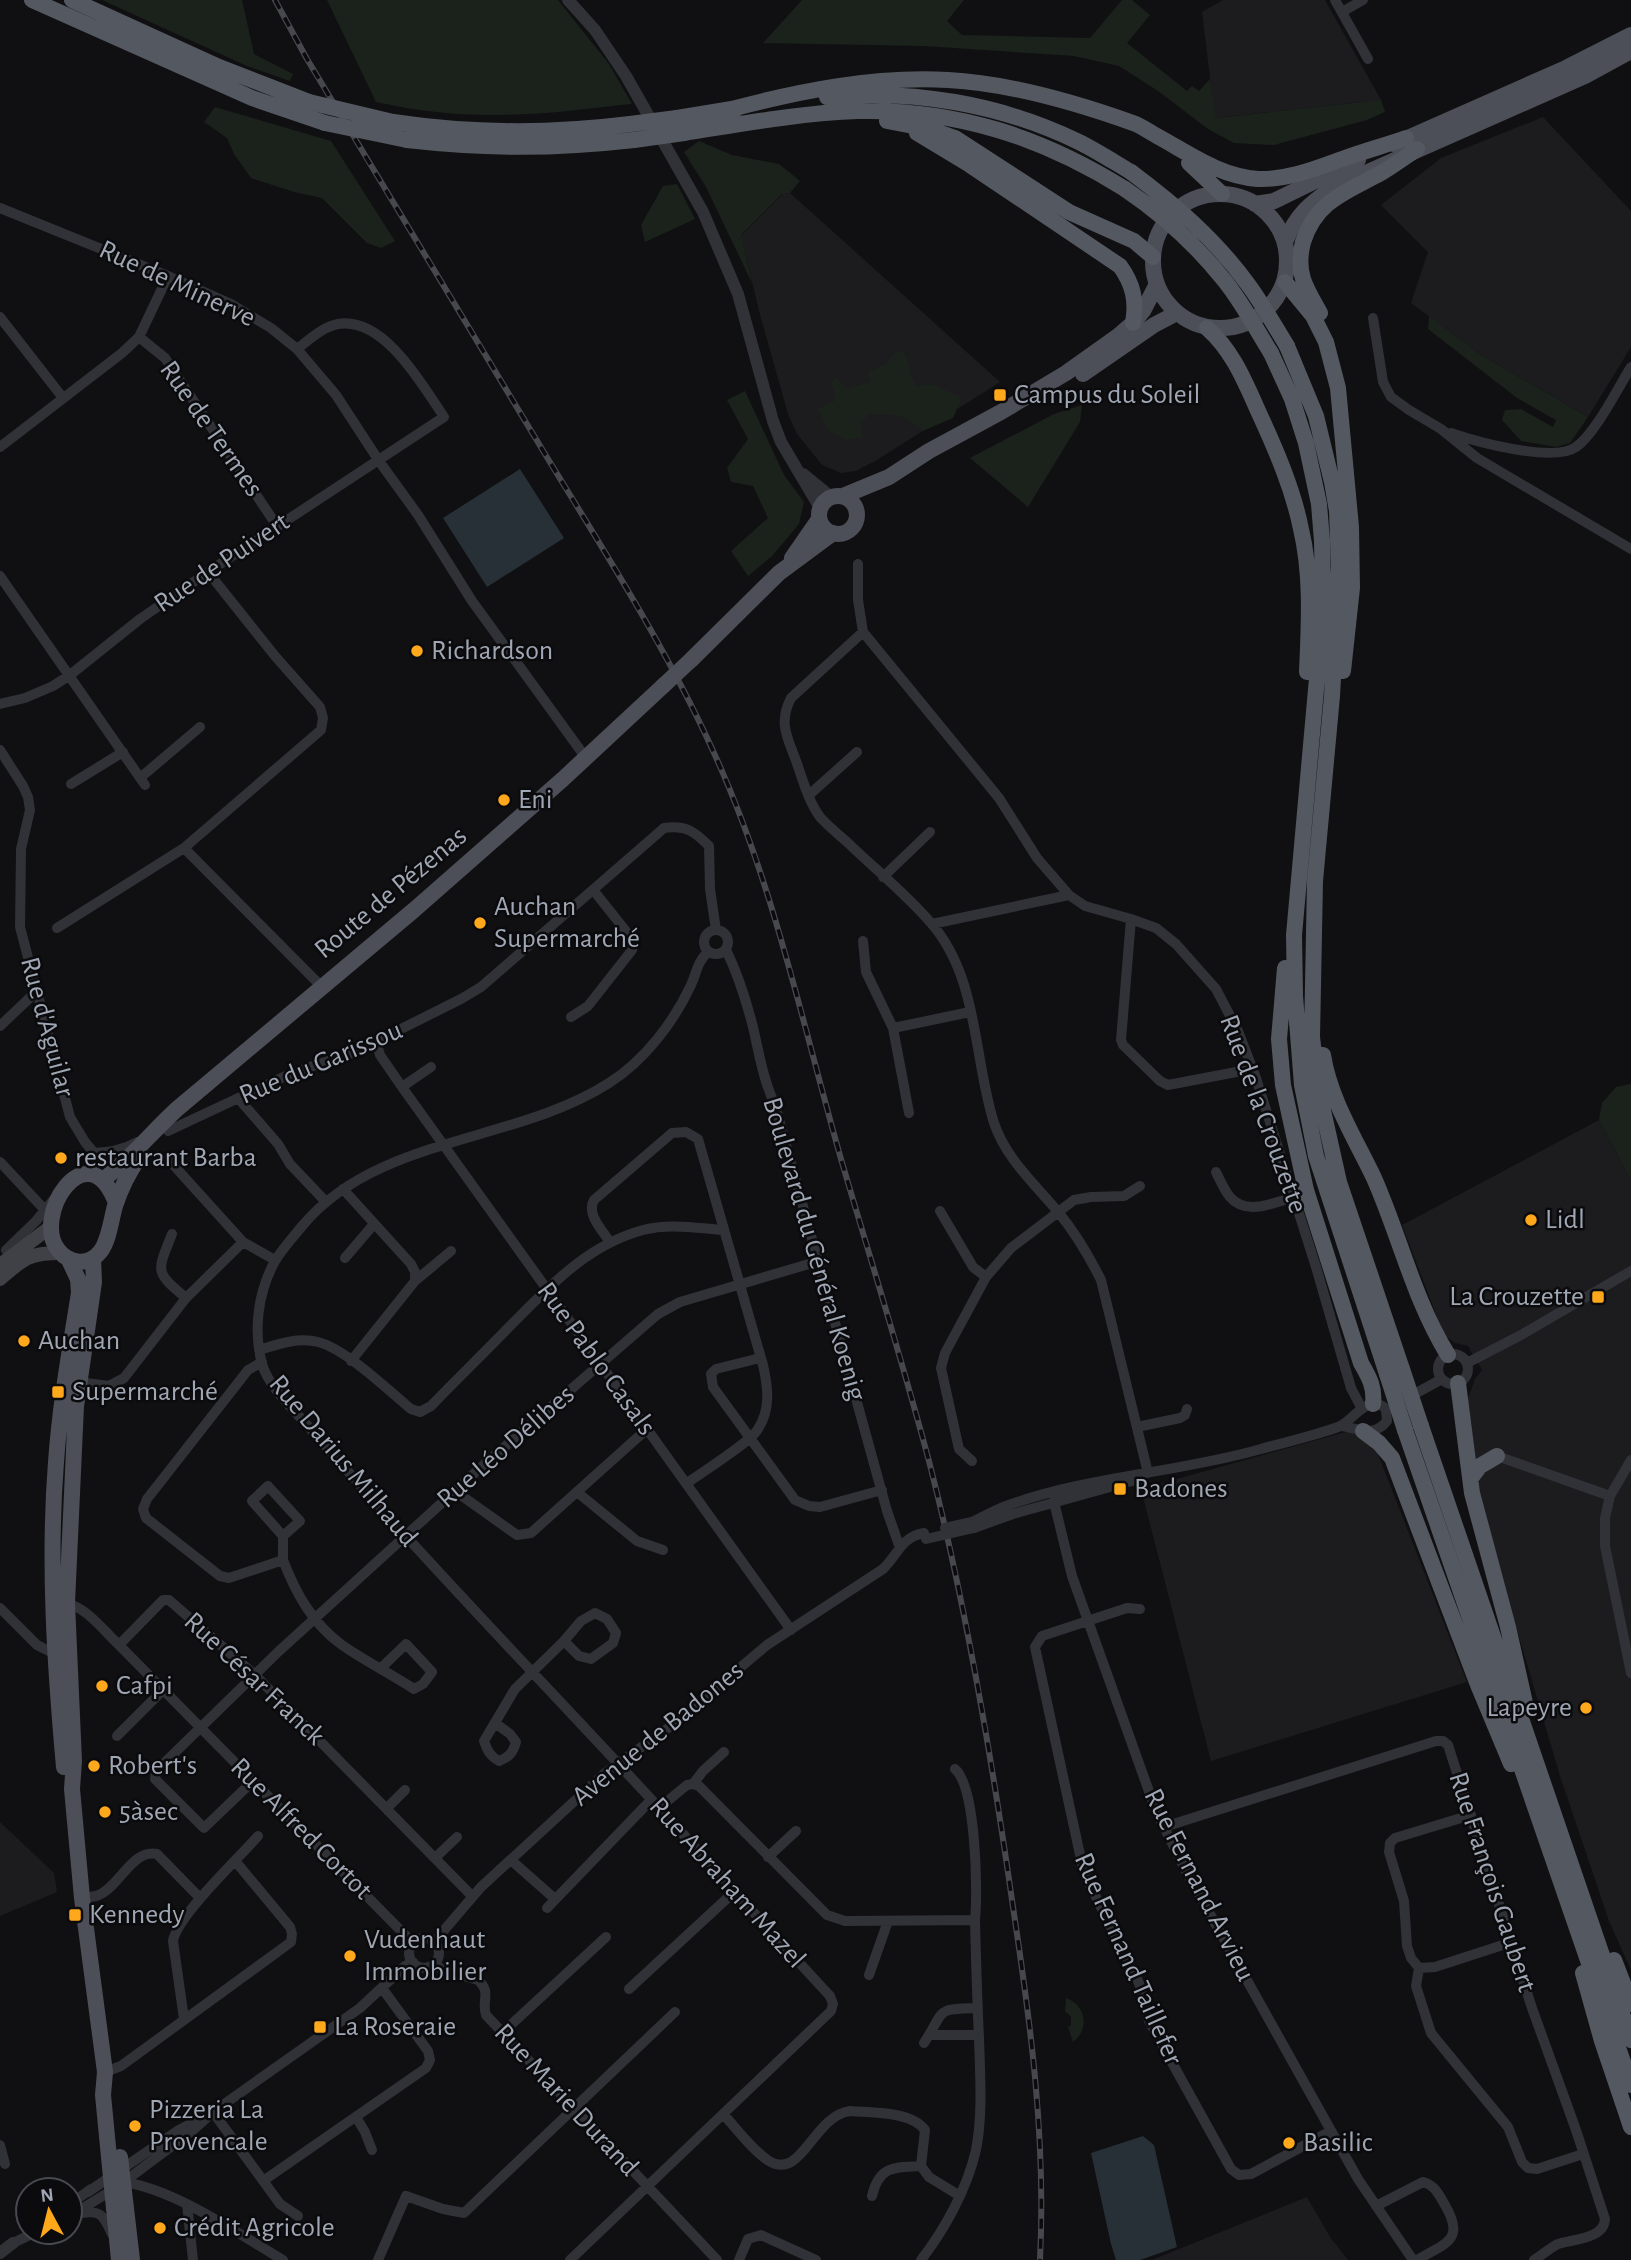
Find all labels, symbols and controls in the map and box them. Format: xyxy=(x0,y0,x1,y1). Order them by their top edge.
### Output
street label: Rue de Minerve xyxy=(95,236,259,332)
street label: Rue de Termes xyxy=(154,356,268,502)
place label: Campus du Soleil xyxy=(1014,381,1200,409)
marker: Campus du Soleil xyxy=(992,387,1008,403)
street label: Rue de Puivert xyxy=(149,508,295,618)
place label: Richardson xyxy=(431,637,553,665)
marker: Richardson xyxy=(409,643,425,659)
place label: Eni xyxy=(518,786,552,814)
marker: Eni xyxy=(496,792,512,808)
street label: Route de Pézenas xyxy=(310,822,472,964)
place label: Auchan Supermarché xyxy=(494,893,640,953)
marker: Auchan Supermarché xyxy=(472,915,488,931)
street label: Rue d'Aguilar xyxy=(15,954,79,1100)
street label: Rue de la Crouzette xyxy=(1214,1011,1312,1217)
street label: Rue du Garissou xyxy=(235,1016,407,1110)
street label: Boulevard du Général Koenig xyxy=(757,1094,871,1404)
place label: restaurant Barba xyxy=(75,1144,257,1172)
marker: restaurant Barba xyxy=(53,1150,69,1166)
place label: Lidl xyxy=(1545,1206,1585,1234)
marker: Lidl xyxy=(1523,1212,1539,1228)
street label: Rue Pablo Casals xyxy=(531,1277,661,1441)
place label: La Crouzette xyxy=(1449,1283,1584,1311)
marker: La Crouzette xyxy=(1590,1289,1606,1305)
place label: Auchan xyxy=(38,1327,120,1355)
marker: Auchan xyxy=(16,1333,32,1349)
street label: Rue Darius Milhaud xyxy=(263,1370,423,1552)
place label: Supermarché xyxy=(72,1378,218,1406)
street label: Rue Léo Délibes xyxy=(432,1380,580,1514)
marker: Supermarché xyxy=(50,1384,66,1400)
place label: Badones xyxy=(1134,1475,1228,1503)
marker: Badones xyxy=(1112,1481,1128,1497)
street label: Rue César Franck xyxy=(178,1607,330,1751)
street label: Avenue de Badones xyxy=(567,1656,749,1812)
place label: Cafpi xyxy=(116,1672,173,1700)
marker: Cafpi xyxy=(94,1678,110,1694)
place label: Lapeyre xyxy=(1486,1694,1572,1722)
marker: Lapeyre xyxy=(1578,1700,1594,1716)
place label: Robert's xyxy=(108,1752,197,1780)
street label: Rue Alfred Cortot xyxy=(225,1753,377,1905)
marker: Robert's xyxy=(86,1758,102,1774)
street label: Rue François Gaubert xyxy=(1443,1769,1541,1995)
street label: Rue Fernand Arvieu xyxy=(1138,1784,1260,1986)
street label: Rue Abraham Mazel xyxy=(643,1792,811,1974)
place label: 5àsec xyxy=(119,1798,178,1826)
marker: 5àsec xyxy=(97,1804,113,1820)
street label: Rue Fernand Taillefer xyxy=(1069,1849,1187,2069)
place label: Kennedy xyxy=(89,1901,185,1929)
marker: Kennedy xyxy=(67,1907,83,1923)
place label: Vudenhaut Immobilier xyxy=(364,1926,486,1986)
marker: Vudenhaut Immobilier xyxy=(342,1948,358,1964)
place label: La Roseraie xyxy=(334,2013,456,2041)
street label: Rue Marie Durand xyxy=(489,2018,643,2182)
marker: La Roseraie xyxy=(312,2019,328,2035)
place label: Pizzeria La Provencale xyxy=(149,2096,268,2156)
marker: Pizzeria La Provencale xyxy=(127,2118,143,2134)
place label: Basilic xyxy=(1303,2129,1373,2157)
marker: Basilic xyxy=(1281,2135,1297,2151)
north arrow xyxy=(14,2176,84,2246)
text: N xyxy=(39,2185,55,2206)
place label: Crédit Agricole xyxy=(174,2214,335,2242)
marker: Crédit Agricole xyxy=(152,2220,168,2236)

